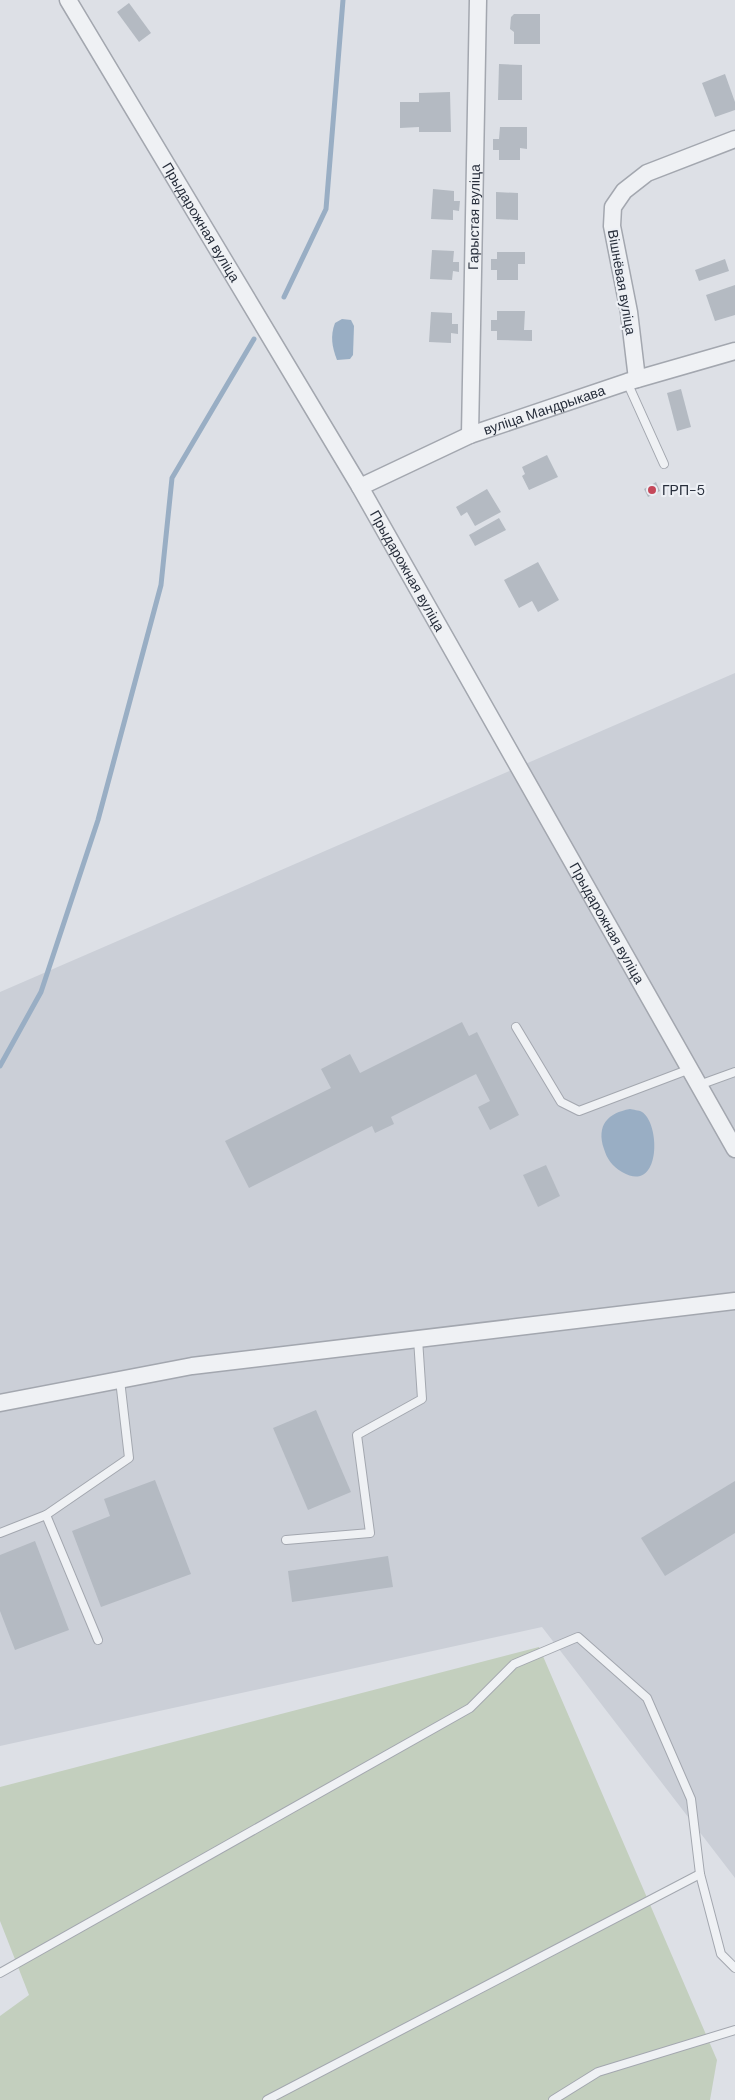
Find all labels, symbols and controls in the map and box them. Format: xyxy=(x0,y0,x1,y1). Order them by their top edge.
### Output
street label: Прыдарожная вуліца xyxy=(158,159,244,285)
street label: Гарыстая вуліца xyxy=(464,164,484,270)
street label: Вішнёвая вуліца xyxy=(604,228,640,336)
street label: вуліца Мандрыкава xyxy=(481,381,608,439)
place label: ГРП-5 xyxy=(662,481,705,499)
marker: ГРП-5 xyxy=(646,484,658,496)
street label: Прыдарожная вуліца xyxy=(366,507,449,635)
street label: Прыдарожная вуліца xyxy=(566,859,649,987)

